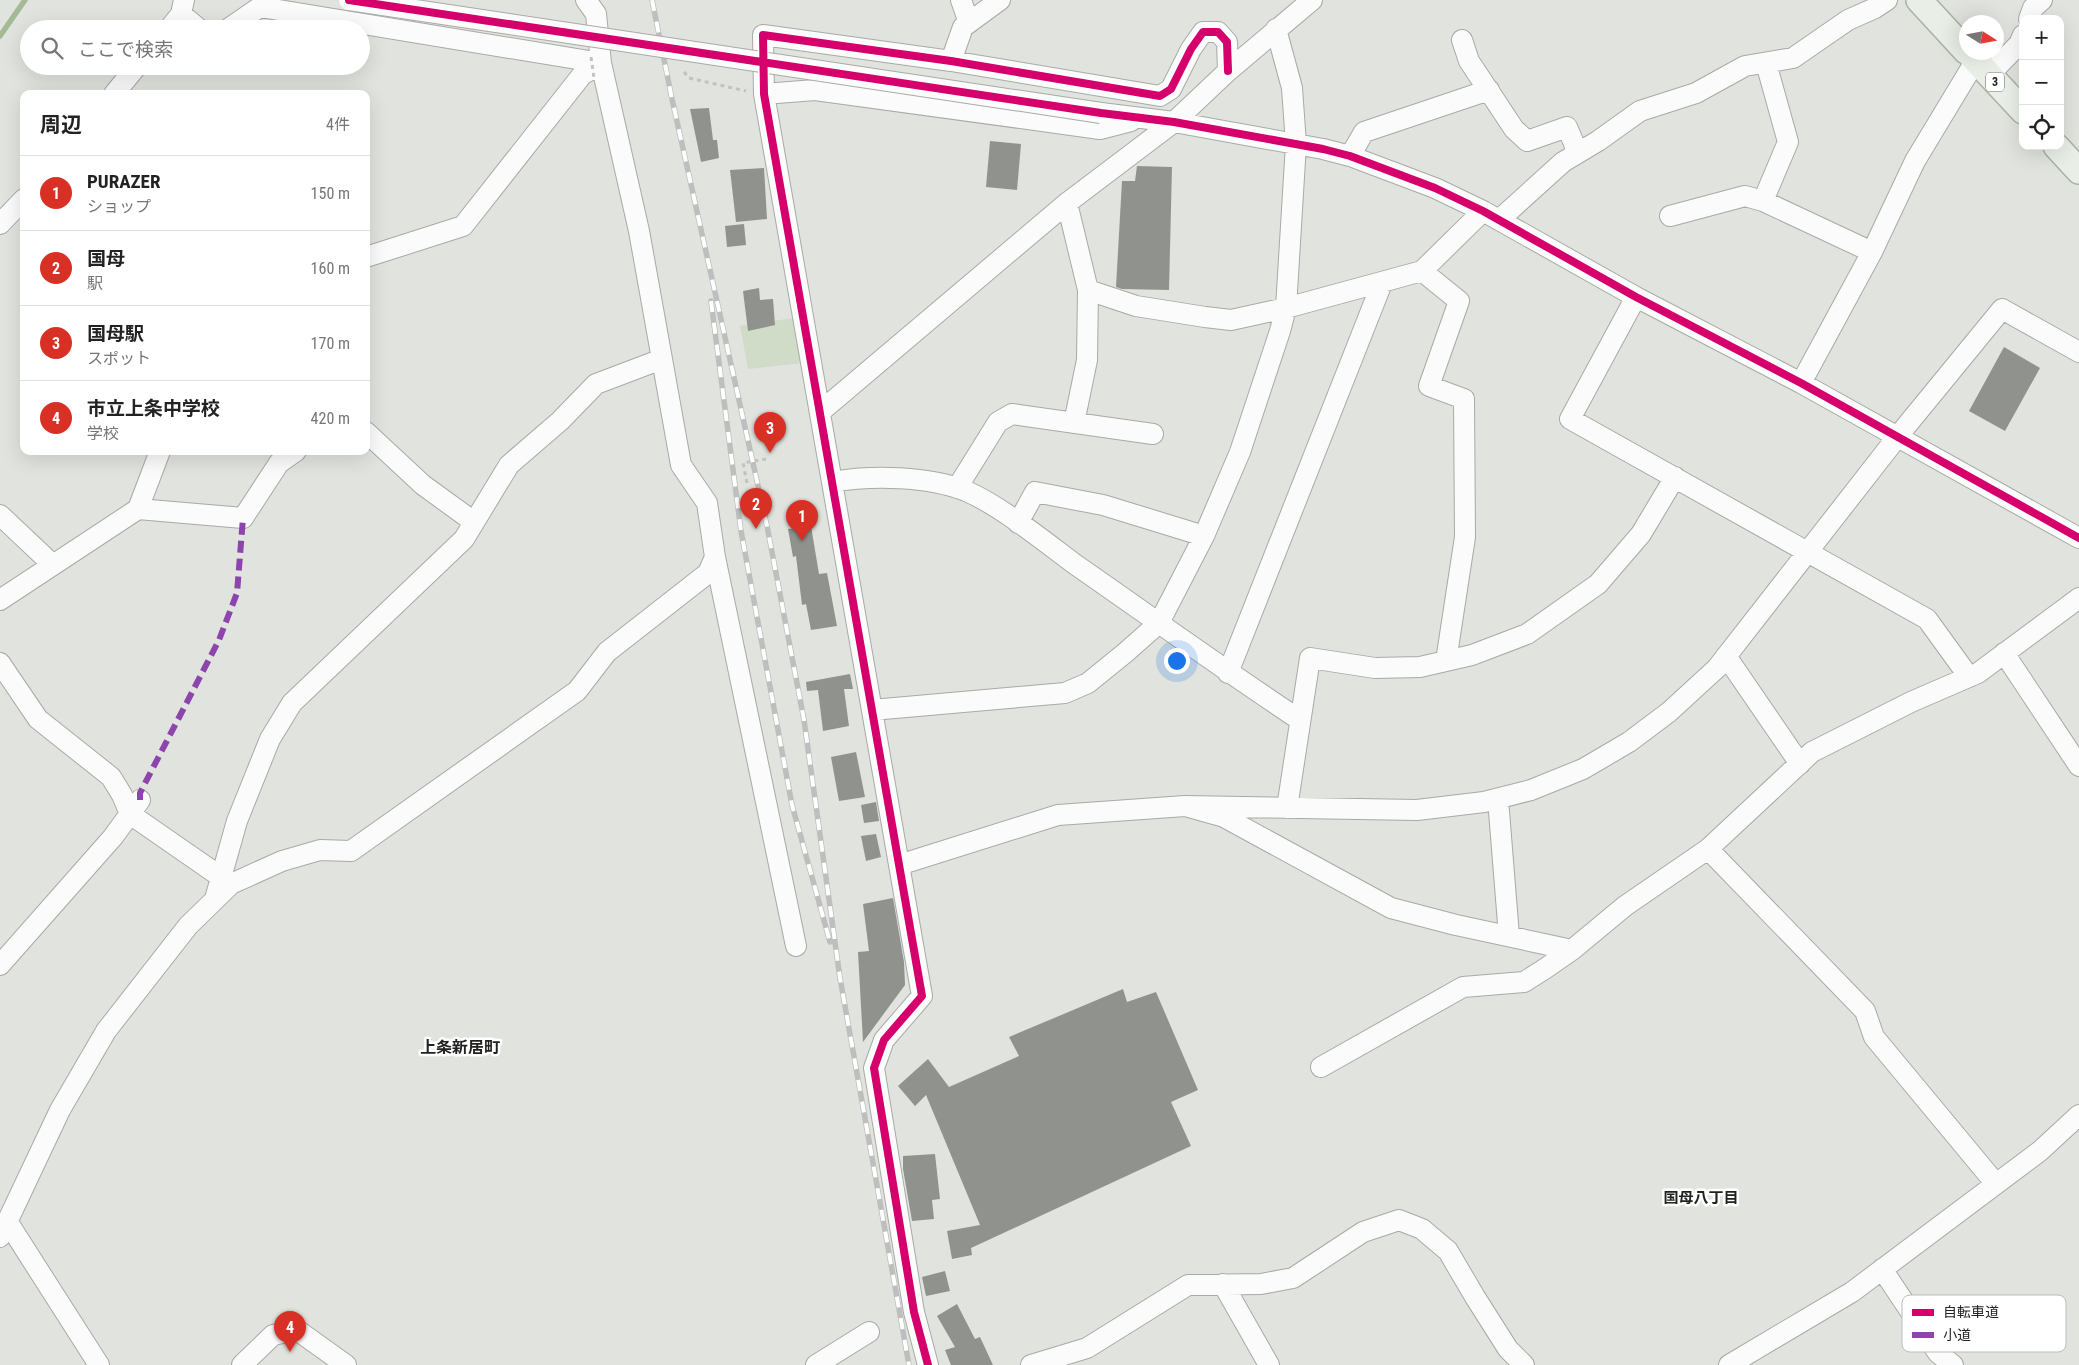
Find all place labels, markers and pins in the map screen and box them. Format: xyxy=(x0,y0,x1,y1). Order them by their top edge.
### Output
pin: 3 xyxy=(754,412,786,453)
pin: 2 xyxy=(740,488,772,529)
pin: 1 xyxy=(786,500,818,541)
pin: 4 xyxy=(274,1311,306,1352)

